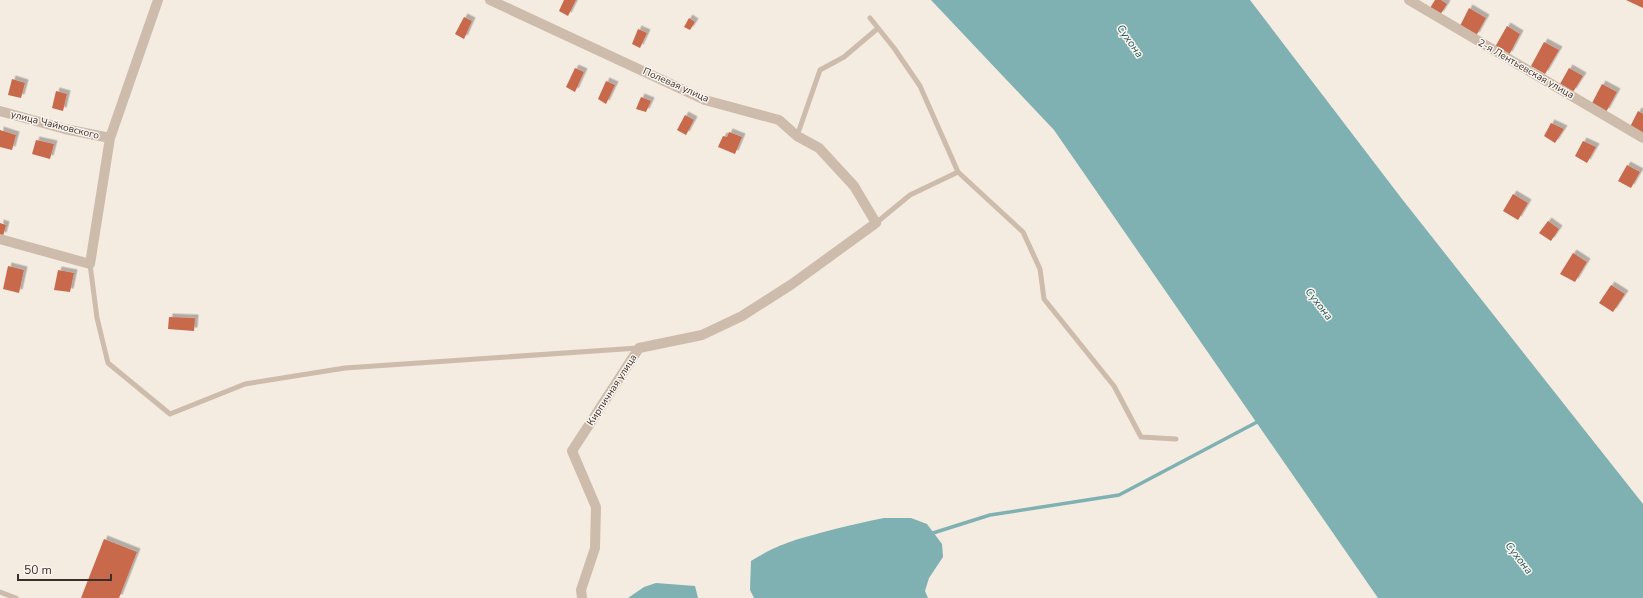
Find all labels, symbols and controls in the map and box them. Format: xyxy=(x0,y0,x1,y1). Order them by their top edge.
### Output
water label: Сухона xyxy=(1113,21,1147,61)
street label: 2-я Лентьевская улица xyxy=(1475,36,1577,102)
street label: Полевая улица xyxy=(641,64,711,106)
street label: улица Чайковского xyxy=(9,107,101,143)
water label: Сухона xyxy=(1302,285,1336,323)
street label: Кирпичная улица xyxy=(584,352,640,428)
water label: Сухона xyxy=(1502,539,1536,577)
scale bar xyxy=(18,556,111,582)
text: 50 m xyxy=(24,562,52,578)

